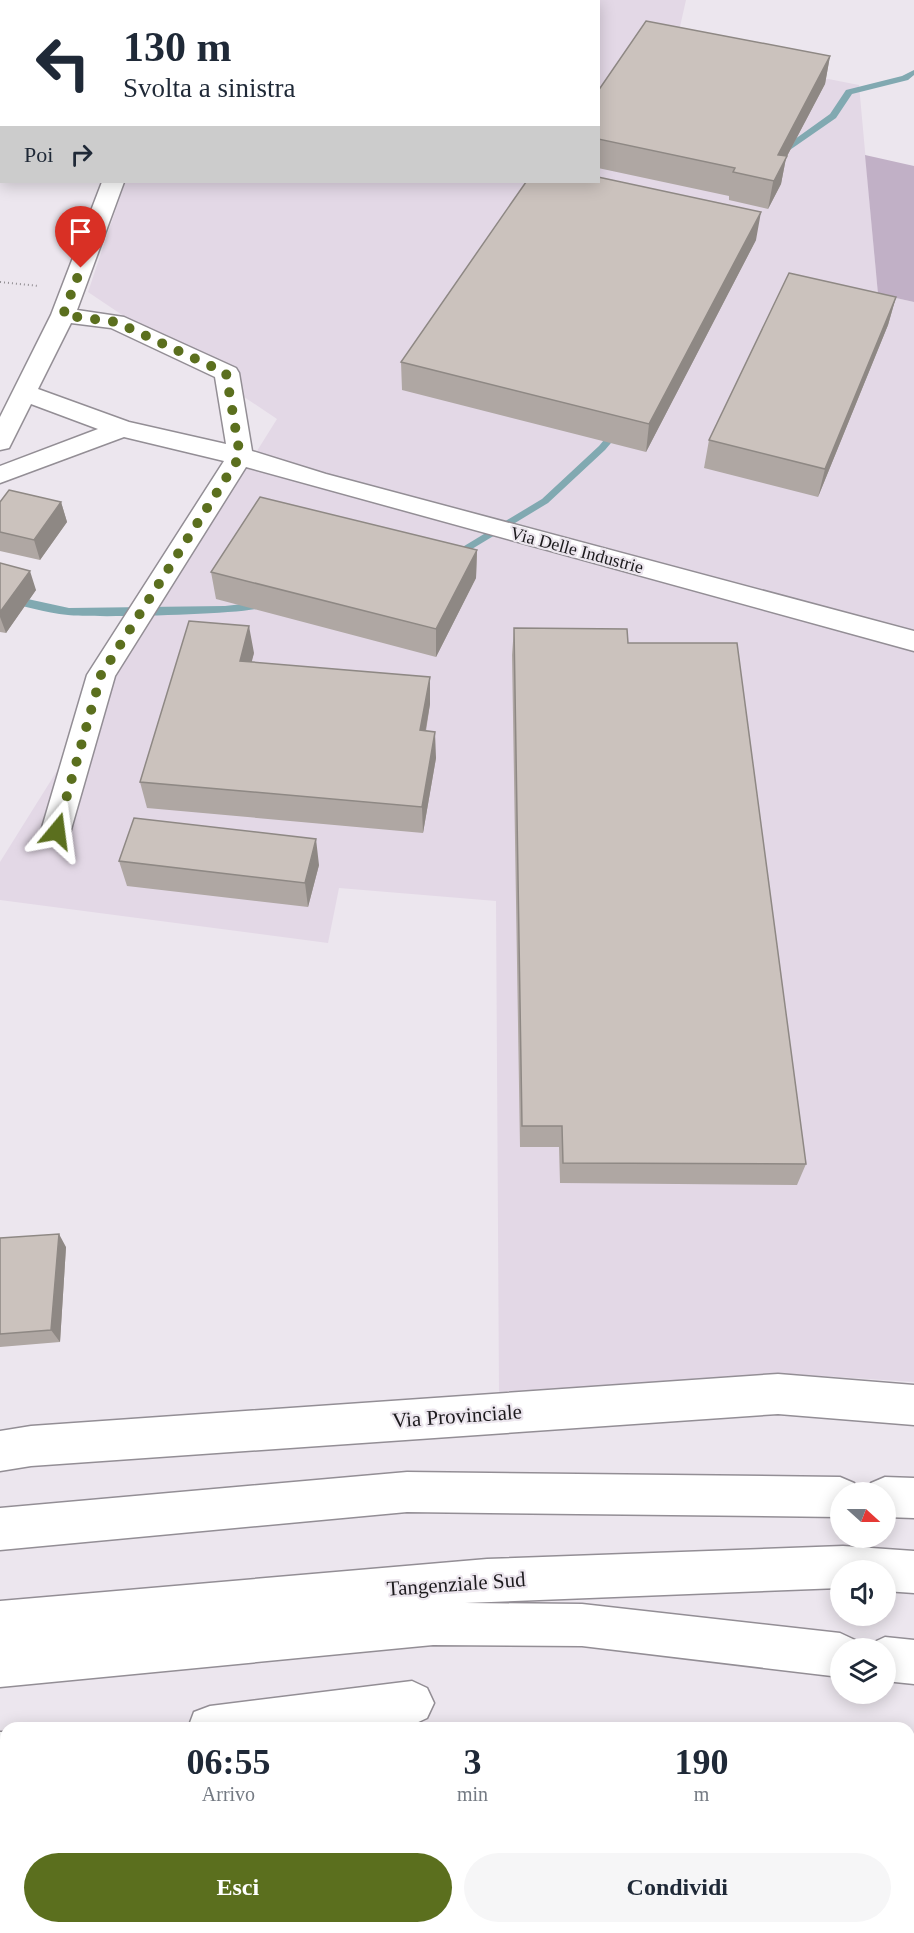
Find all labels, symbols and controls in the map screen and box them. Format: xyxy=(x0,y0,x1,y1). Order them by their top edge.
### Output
icon: left xyxy=(24,24,102,102)
text: 130 m xyxy=(123,24,232,70)
text: Svolta a sinistra xyxy=(123,73,295,103)
icon: right xyxy=(65,138,98,171)
text: Poi xyxy=(24,142,53,167)
pin xyxy=(55,206,106,268)
icon: arrive xyxy=(64,215,97,248)
street label: Via Delle Industrie xyxy=(508,523,646,577)
position arrow xyxy=(25,799,89,863)
street label: Via Provinciale xyxy=(391,1399,523,1433)
north arrow xyxy=(830,1482,896,1548)
map controls xyxy=(830,1482,896,1704)
button: sound xyxy=(830,1560,896,1626)
street label: Tangenziale Sud xyxy=(386,1567,527,1601)
button: layers xyxy=(830,1638,896,1704)
text: 06:55 xyxy=(186,1742,270,1782)
text: 3 xyxy=(464,1742,482,1782)
text: 190 xyxy=(675,1742,729,1782)
text: Arrivo xyxy=(202,1783,255,1805)
text: min xyxy=(457,1783,488,1805)
text: m xyxy=(694,1783,709,1805)
button: Esci xyxy=(24,1853,452,1922)
button: Condividi xyxy=(464,1853,891,1922)

